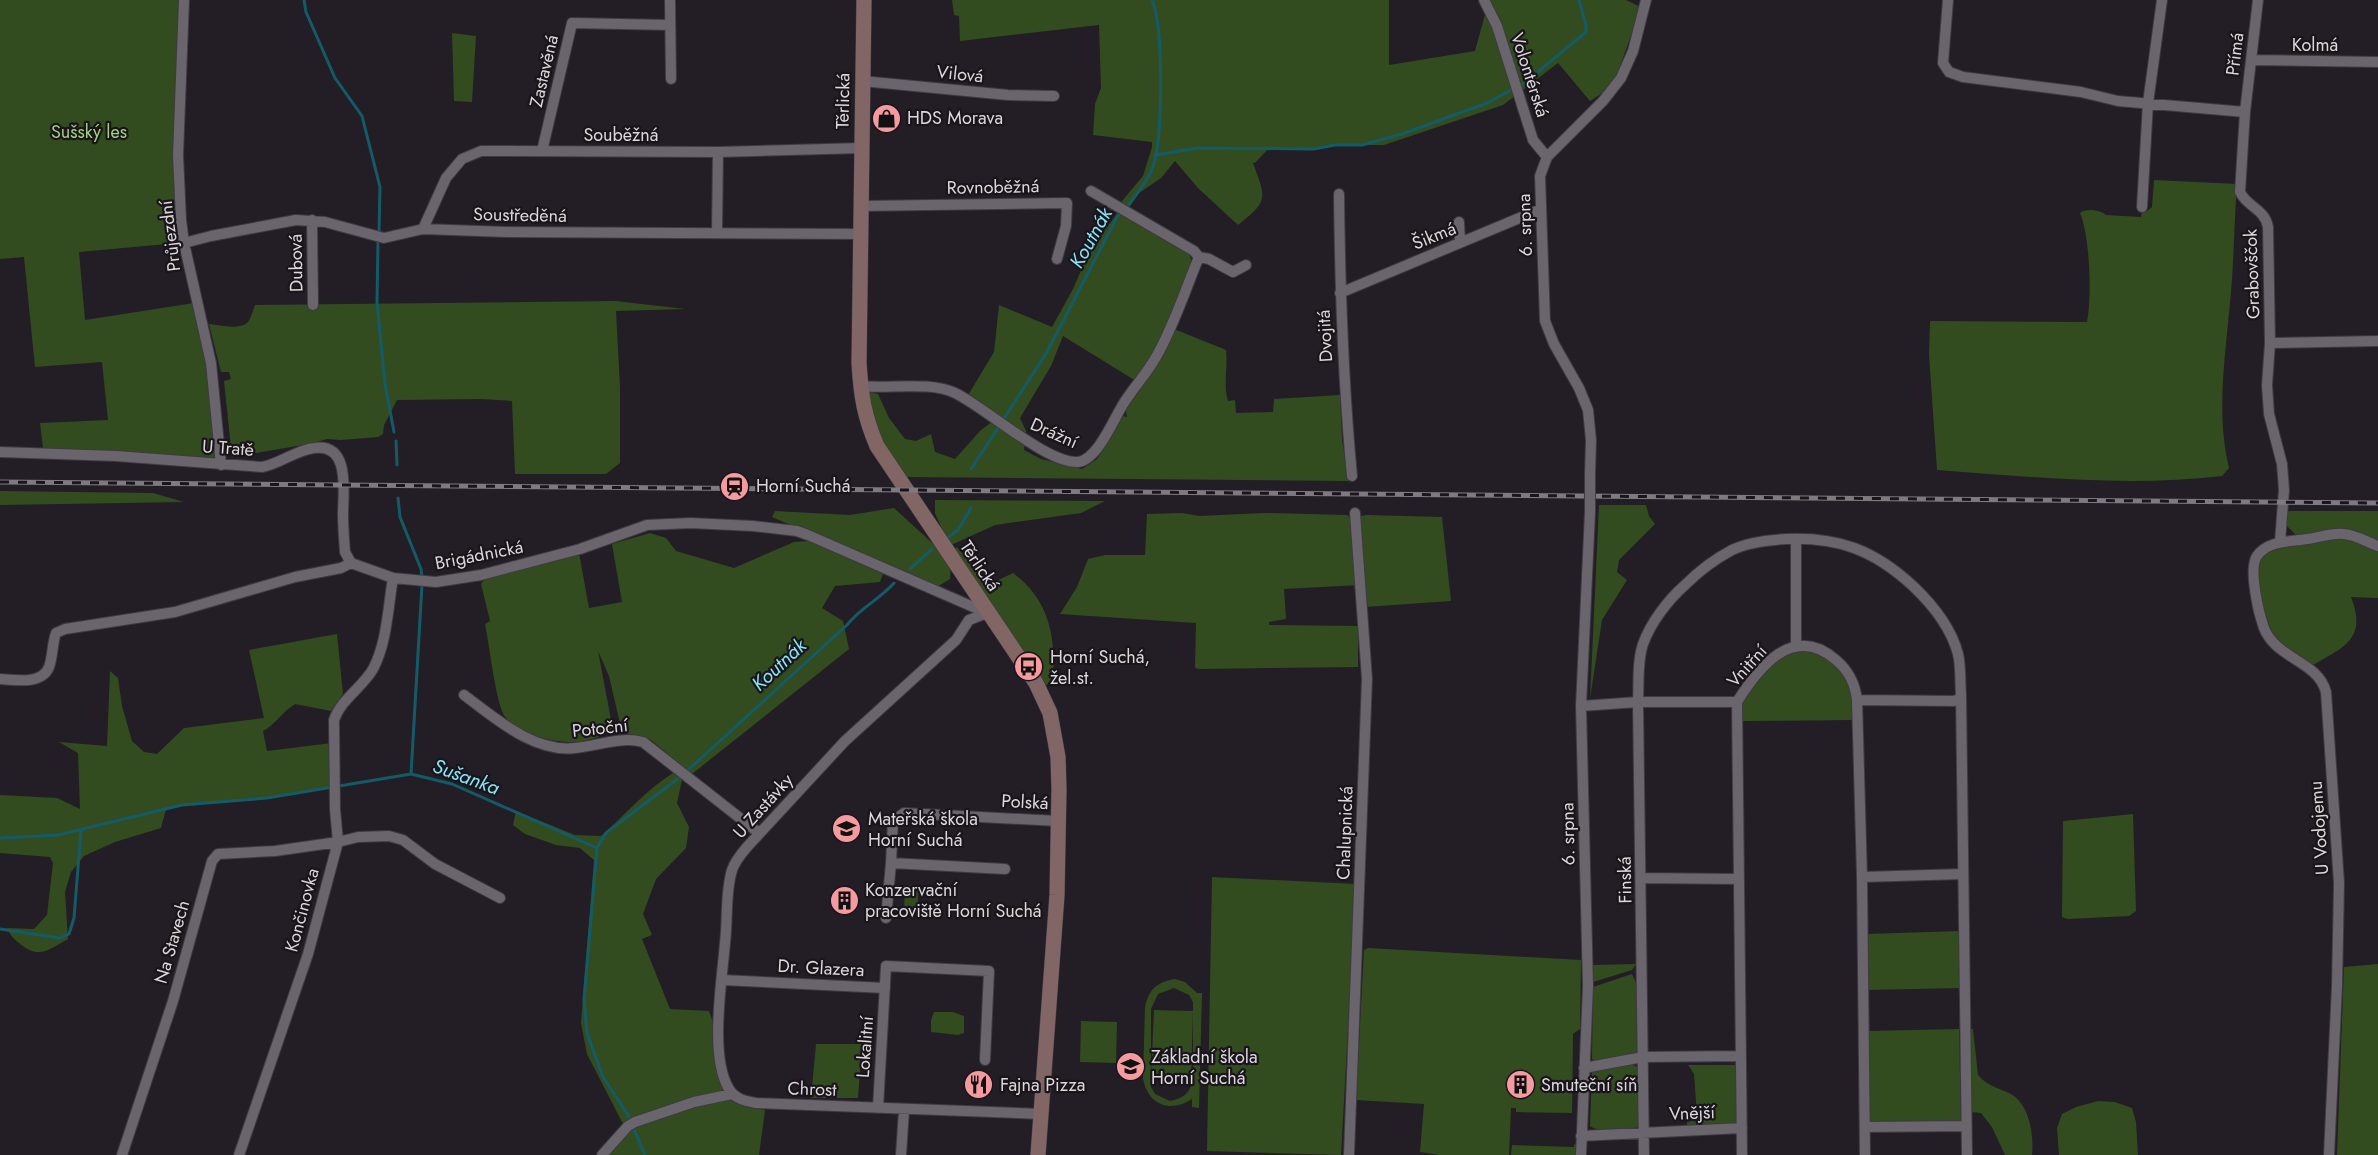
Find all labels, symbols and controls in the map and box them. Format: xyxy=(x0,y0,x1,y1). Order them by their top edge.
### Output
street label: Volontérská xyxy=(1504,29,1556,121)
street label: Přímá xyxy=(2219,31,2251,77)
street label: Zastavěná xyxy=(523,32,565,110)
street label: Kolmá xyxy=(2292,32,2338,58)
street label: Vilová xyxy=(935,59,985,89)
street label: Těrlická xyxy=(830,73,856,129)
shop icon: HDS Morava xyxy=(870,102,902,134)
place label: HDS Morava xyxy=(907,105,1003,131)
park label: Sušský les xyxy=(51,119,127,145)
street label: Souběžná xyxy=(583,122,659,148)
street label: Rovnoběžná xyxy=(946,173,1040,201)
street label: 6. srpna xyxy=(1511,193,1539,257)
street label: Průjezdní xyxy=(153,198,187,273)
street label: Soustředěná xyxy=(473,201,567,229)
water label: Koutnák xyxy=(1062,201,1120,274)
street label: Šikmá xyxy=(1408,215,1460,257)
street label: Grabovščok xyxy=(2237,228,2267,319)
street label: Dubová xyxy=(282,234,310,292)
street label: Dvojitá xyxy=(1311,309,1339,363)
street label: Drážní xyxy=(1026,411,1083,455)
street label: U Tratě xyxy=(201,433,255,463)
station icon: Horní Suchá xyxy=(719,470,751,502)
place label: Horní Suchá xyxy=(756,473,851,499)
street label: Brigádnická xyxy=(433,534,525,576)
street label: Těrlická xyxy=(954,535,1006,597)
water label: Koutnák xyxy=(745,631,814,698)
street label: Vnitřní xyxy=(1721,638,1774,693)
place label: Horní Suchá, žel.st. xyxy=(1050,644,1150,691)
bus stop icon: Horní Suchá, žel.st. xyxy=(1013,651,1045,683)
street label: Potoční xyxy=(571,712,631,744)
water label: Sušanka xyxy=(428,751,504,803)
street label: U Zastávky xyxy=(727,768,799,844)
street label: U Vodojemu xyxy=(2303,780,2335,876)
street label: Chalupnická xyxy=(1330,786,1360,880)
street label: Polská xyxy=(1001,788,1049,816)
street label: 6. srpna xyxy=(1554,802,1582,866)
place label: Mateřská škola Horní Suchá xyxy=(868,806,978,853)
school or university icon: Mateřská škola Horní Suchá xyxy=(831,813,863,845)
street label: Finská xyxy=(1612,856,1638,904)
street label: Končinovka xyxy=(278,865,326,955)
place label: Konzervační pracoviště Horní Suchá xyxy=(865,877,1042,924)
building icon: Konzervační pracoviště Horní Suchá xyxy=(828,884,860,916)
street label: Na Stavech xyxy=(148,897,196,987)
street label: Dr. Glazera xyxy=(777,953,865,983)
street label: Lokalitní xyxy=(850,1014,880,1079)
place label: Základní škola Horní Suchá xyxy=(1151,1044,1258,1091)
school or university icon: Základní škola Horní Suchá xyxy=(1114,1051,1146,1083)
restaurant icon: Fajna Pizza xyxy=(963,1069,995,1101)
building icon: Smuteční síň xyxy=(1504,1069,1536,1101)
place label: Fajna Pizza xyxy=(1000,1072,1085,1098)
place label: Smuteční síň xyxy=(1541,1072,1637,1098)
street label: Chrost xyxy=(787,1075,838,1103)
street label: Vnější xyxy=(1669,1099,1717,1127)

